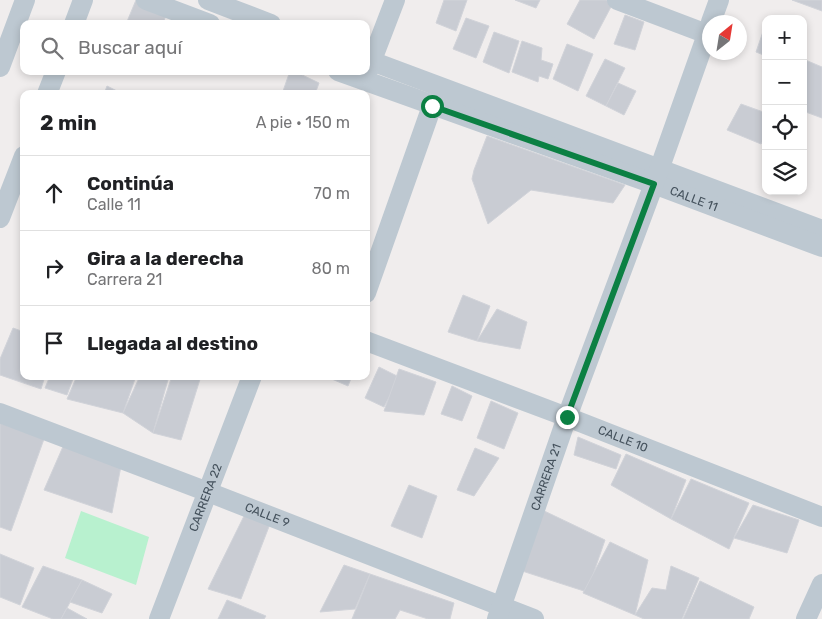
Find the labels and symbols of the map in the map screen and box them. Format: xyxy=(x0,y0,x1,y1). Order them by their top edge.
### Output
north arrow xyxy=(702,15,747,60)
route start xyxy=(421,95,444,118)
street label: CALLE 11 xyxy=(668,184,720,214)
route end xyxy=(556,406,579,429)
street label: CALLE 10 xyxy=(596,423,650,455)
street label: CARRERA 21 xyxy=(528,442,564,513)
street label: CARRERA 22 xyxy=(186,462,225,534)
street label: CALLE 9 xyxy=(243,500,292,530)

